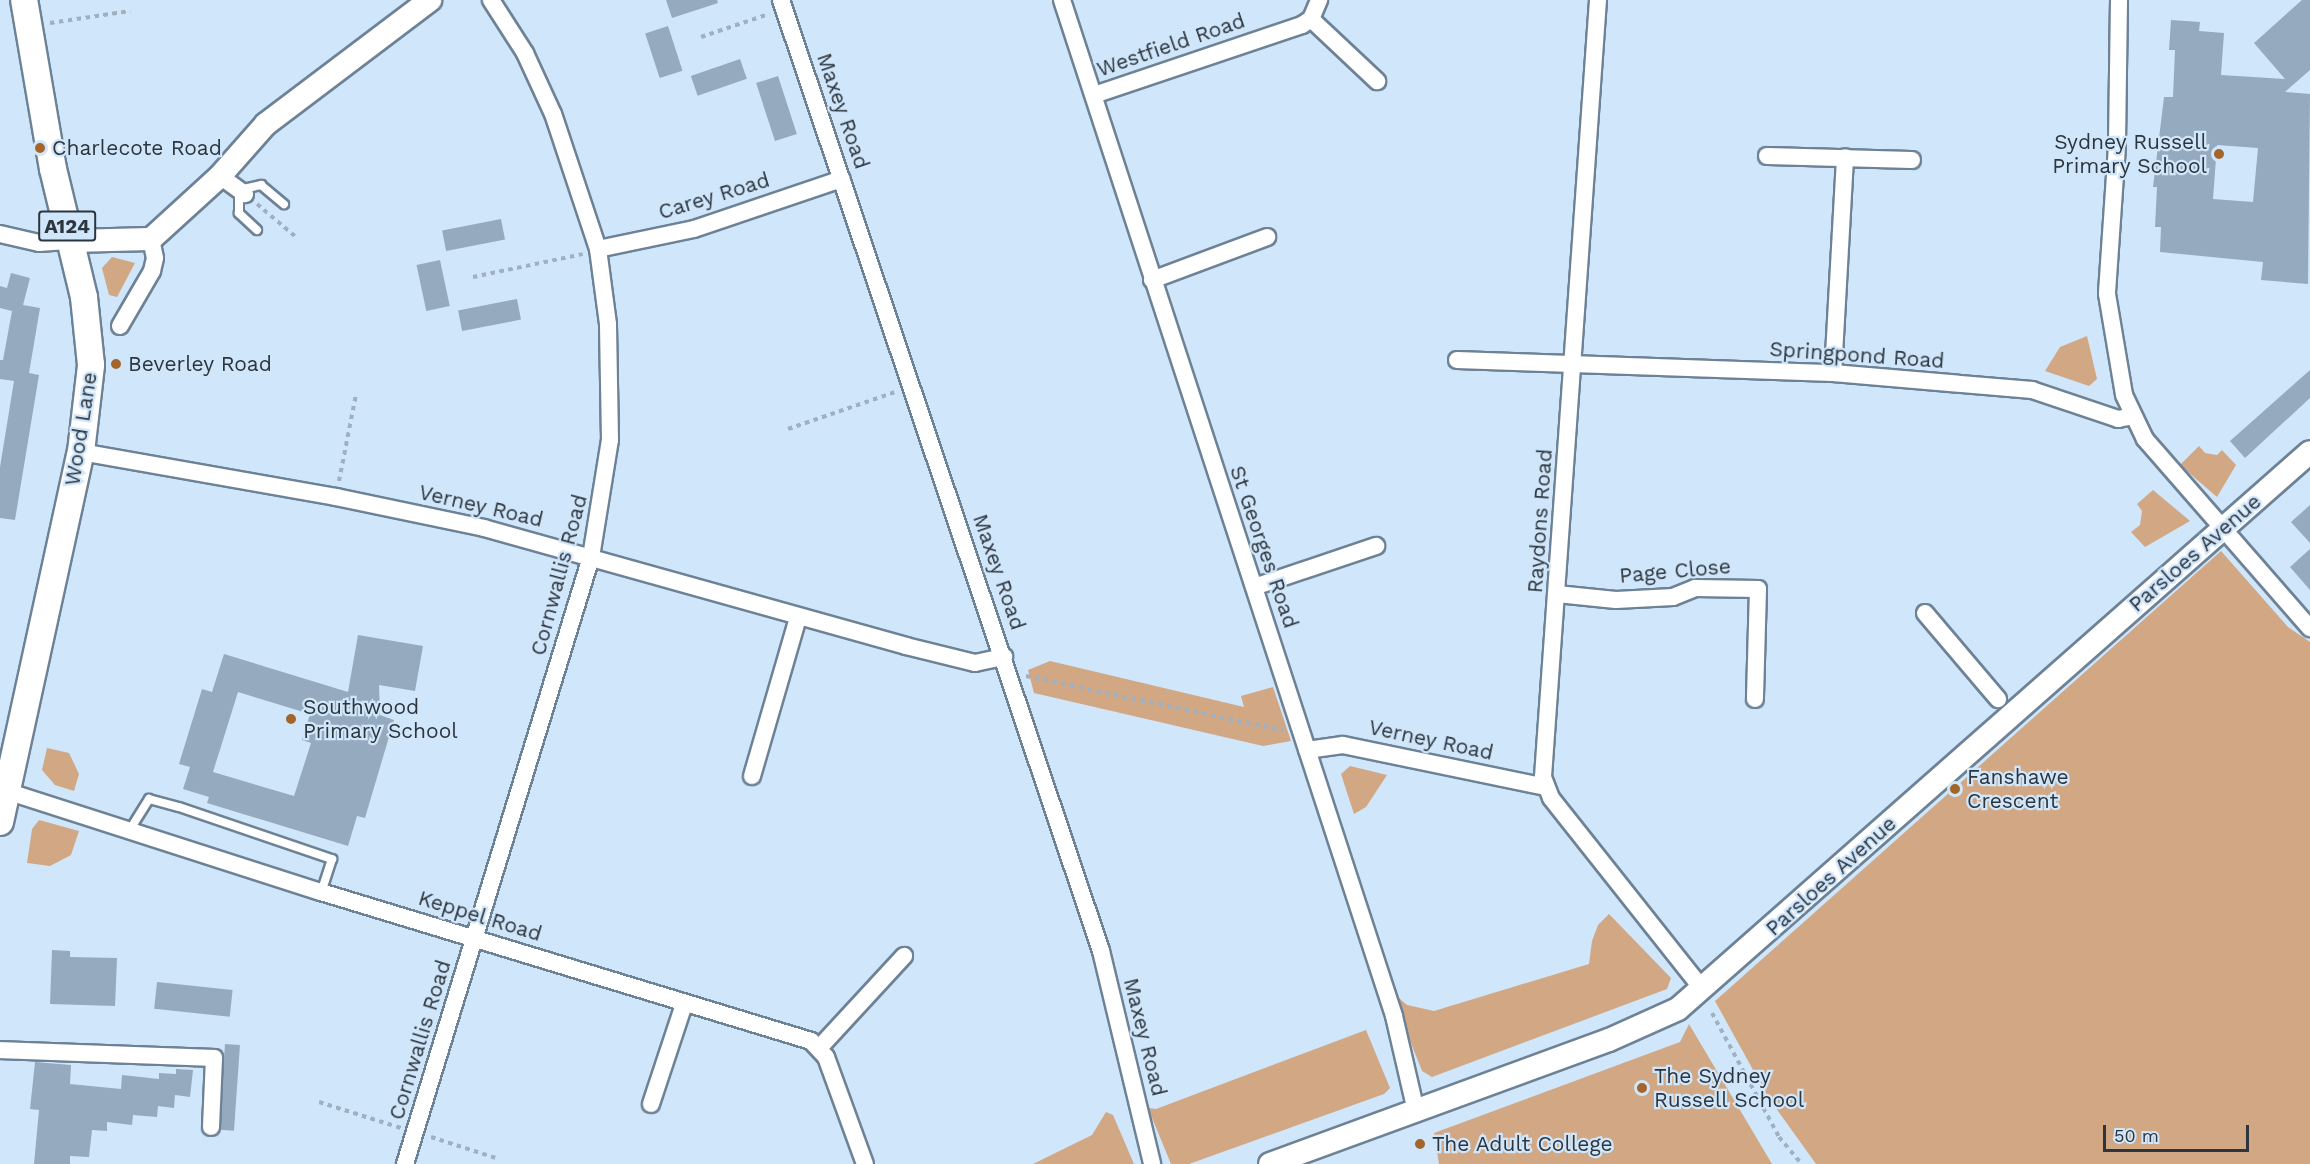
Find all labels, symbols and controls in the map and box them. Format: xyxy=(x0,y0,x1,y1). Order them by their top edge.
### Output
street label: Westfield Road xyxy=(1094,8,1248,82)
street label: Maxey Road xyxy=(811,50,875,172)
place label: Sydney Russell Primary School xyxy=(2052,129,2207,179)
place label: Charlecote Road xyxy=(52,135,222,161)
marker: Charlecote Road xyxy=(33,141,47,155)
marker: Sydney Russell Primary School xyxy=(2212,147,2226,161)
street label: Carey Road xyxy=(655,167,773,225)
road number: A124 xyxy=(37,209,97,243)
street label: Springpond Road xyxy=(1769,336,1945,374)
place label: Beverley Road xyxy=(128,351,272,377)
marker: Beverley Road xyxy=(109,357,123,371)
street label: Wood Lane xyxy=(60,370,102,488)
street label: Raydons Road xyxy=(1522,448,1558,594)
street label: St Georges Road xyxy=(1224,462,1304,632)
street label: Verney Road xyxy=(416,479,546,533)
street label: Parsloes Avenue xyxy=(2124,489,2266,617)
street label: Cornwallis Road xyxy=(525,492,593,658)
street label: Maxey Road xyxy=(967,511,1031,633)
street label: Page Close xyxy=(1618,554,1732,588)
place label: Southwood Primary School xyxy=(303,694,458,744)
marker: Southwood Primary School xyxy=(284,712,298,726)
street label: Verney Road xyxy=(1366,714,1496,766)
place label: Fanshawe Crescent xyxy=(1967,764,2069,814)
marker: Fanshawe Crescent xyxy=(1948,782,1962,796)
street label: Parsloes Avenue xyxy=(1760,811,1902,941)
street label: Keppel Road xyxy=(415,885,545,947)
street label: Cornwallis Road xyxy=(384,957,456,1123)
street label: Maxey Road xyxy=(1118,975,1172,1099)
place label: The Sydney Russell School xyxy=(1654,1063,1805,1113)
marker: The Sydney Russell School xyxy=(1635,1081,1649,1095)
scale bar xyxy=(2106,1113,2252,1151)
text: 50 m xyxy=(2114,1125,2159,1146)
place label: The Adult College xyxy=(1432,1131,1614,1157)
marker: The Adult College xyxy=(1413,1137,1427,1151)

